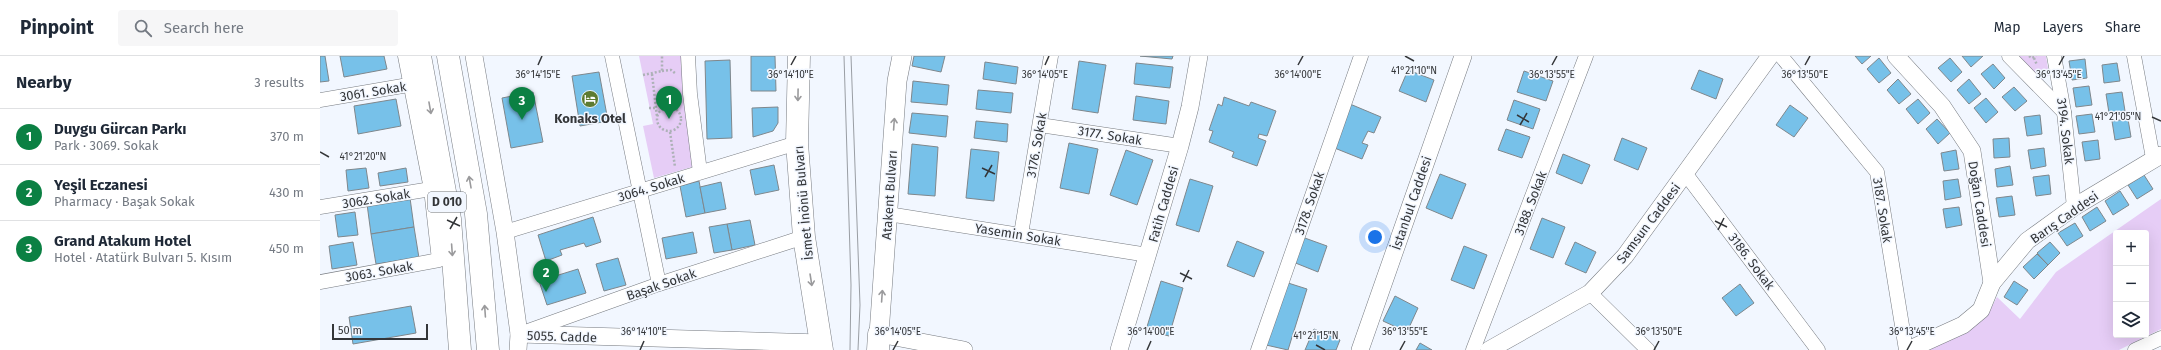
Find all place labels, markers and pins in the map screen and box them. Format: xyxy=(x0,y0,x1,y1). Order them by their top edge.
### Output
pin: 1 xyxy=(656,86,682,119)
pin: 3 xyxy=(509,87,535,120)
hotel icon: Konaks Otel xyxy=(580,89,600,109)
place label: Konaks Otel xyxy=(554,111,626,126)
pin: 2 xyxy=(533,259,559,292)

